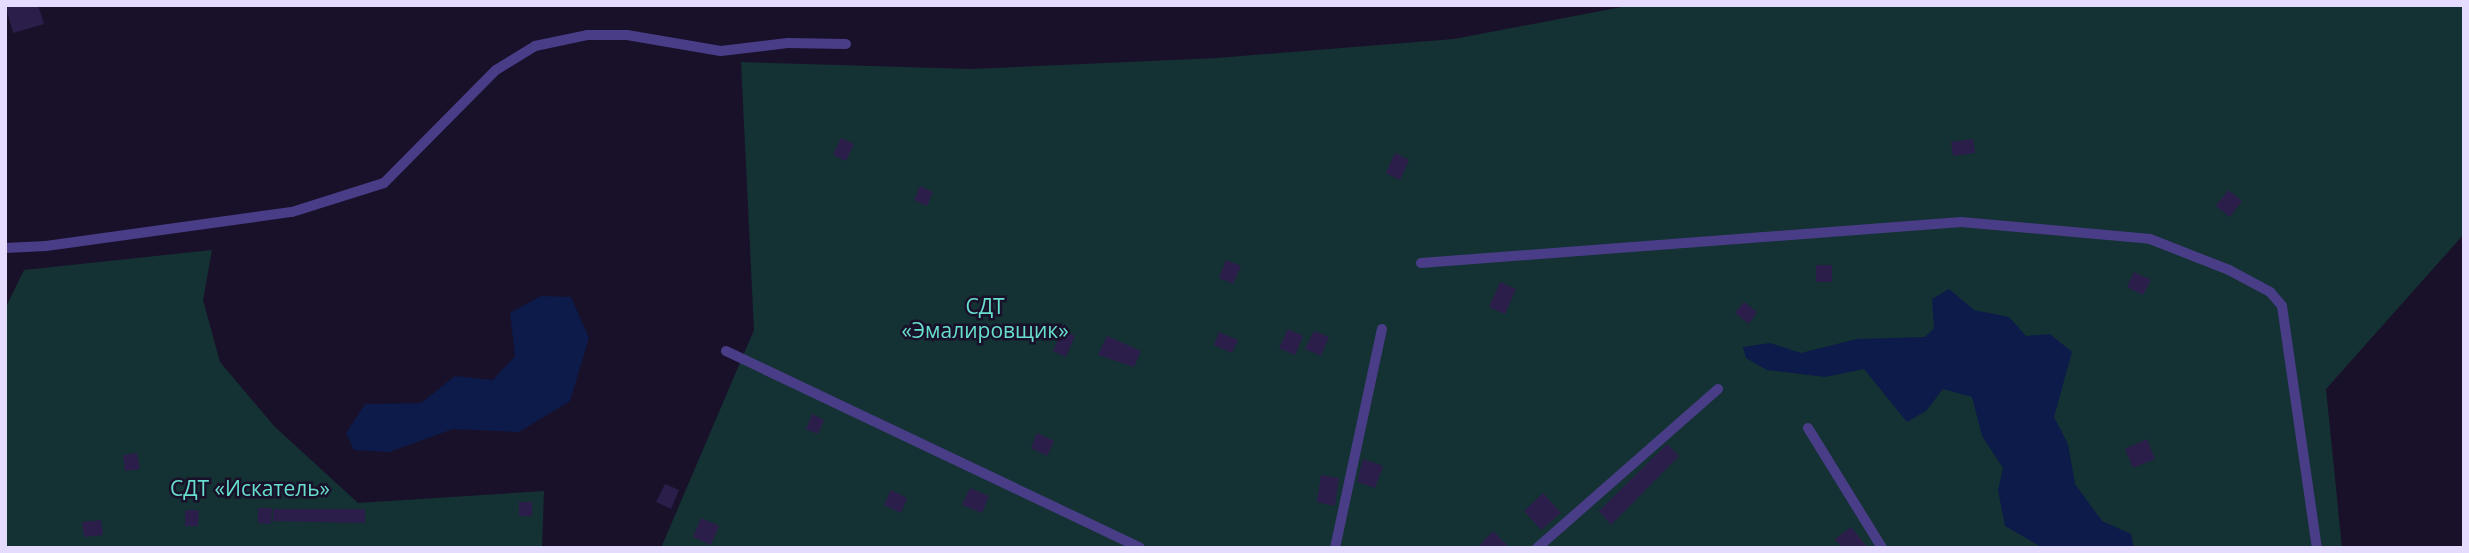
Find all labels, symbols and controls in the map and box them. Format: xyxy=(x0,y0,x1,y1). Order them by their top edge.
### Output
park label: СДТ «Эмалировщик» xyxy=(901,293,1069,343)
park label: СДТ «Искатель» xyxy=(170,475,330,501)

